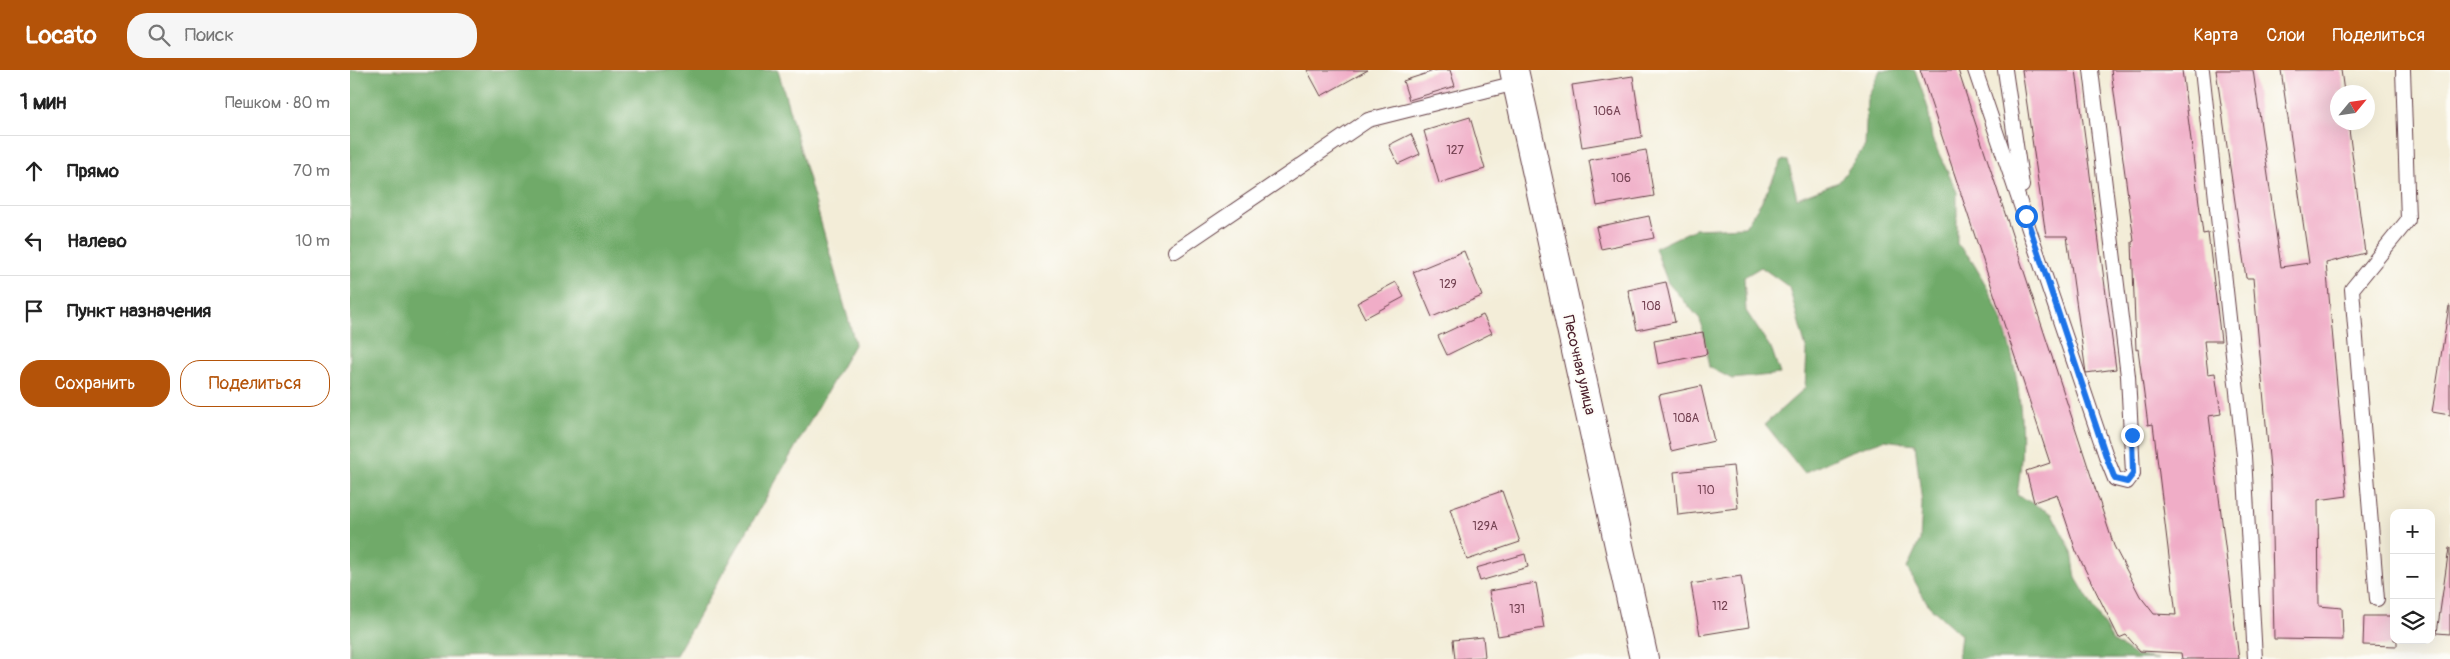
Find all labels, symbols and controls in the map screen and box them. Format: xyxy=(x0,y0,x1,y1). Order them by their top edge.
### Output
search box xyxy=(127,13,477,58)
text: Locato xyxy=(25,21,97,50)
icon: search xyxy=(145,21,173,49)
text: Поиск xyxy=(185,23,234,47)
text: Карта xyxy=(2194,24,2238,47)
text: Слои xyxy=(2266,24,2304,47)
text: Поделиться xyxy=(2332,24,2425,47)
north arrow xyxy=(2330,85,2375,130)
text: 1 мин xyxy=(20,89,66,116)
text: Пешком · 80 m xyxy=(225,93,330,113)
house number: 106А xyxy=(1593,104,1621,119)
house number: 127 xyxy=(1446,143,1465,158)
icon: ahead xyxy=(20,157,48,185)
text: Прямо xyxy=(67,159,119,183)
text: 70 m xyxy=(293,161,330,181)
house number: 106 xyxy=(1611,171,1631,186)
route start xyxy=(2015,205,2038,228)
icon: left xyxy=(20,227,48,255)
text: Налево xyxy=(67,229,127,253)
text: 10 m xyxy=(295,231,330,251)
house number: 129 xyxy=(1439,277,1457,292)
icon: arrive xyxy=(20,297,48,325)
text: Пункт назначения xyxy=(67,299,211,323)
house number: 108 xyxy=(1642,299,1660,314)
street label: Песочная улица xyxy=(1558,313,1600,417)
button: Сохранить xyxy=(20,360,170,407)
button: Поделиться xyxy=(180,360,330,407)
house number: 108А xyxy=(1673,411,1700,426)
route end xyxy=(2121,424,2144,447)
house number: 110 xyxy=(1697,483,1715,498)
map controls xyxy=(2390,509,2435,644)
button: + xyxy=(2390,509,2435,554)
house number: 129А xyxy=(1472,519,1498,534)
button: − xyxy=(2390,554,2435,599)
house number: 112 xyxy=(1712,599,1728,614)
button: layers xyxy=(2390,599,2435,644)
house number: 131 xyxy=(1509,602,1525,617)

